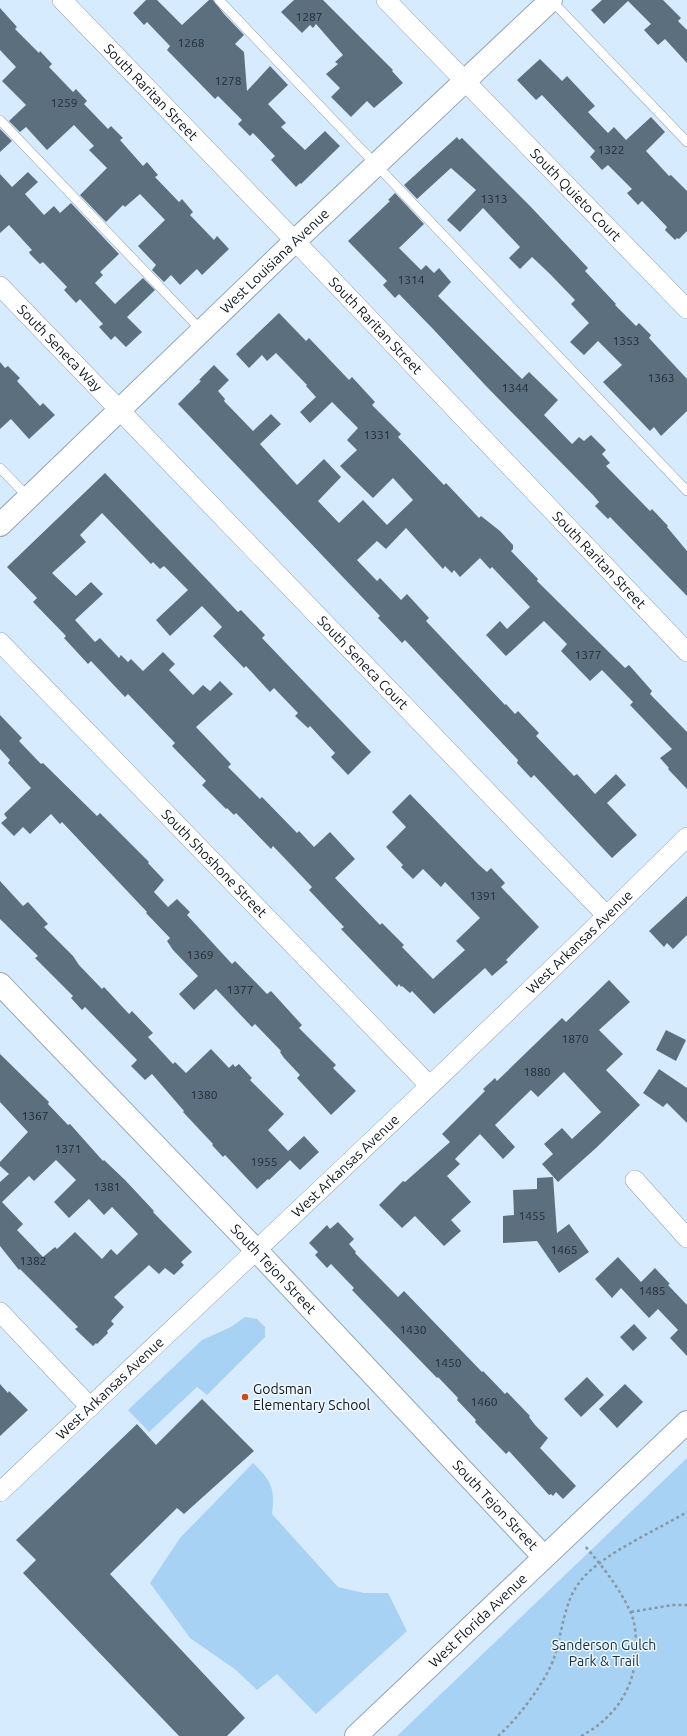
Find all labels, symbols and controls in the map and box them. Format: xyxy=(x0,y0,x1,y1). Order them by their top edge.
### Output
house number: 1287 xyxy=(295,10,323,23)
house number: 1268 xyxy=(177,36,205,49)
street label: South Raritan Street xyxy=(101,40,202,144)
house number: 1278 xyxy=(214,74,242,87)
house number: 1259 xyxy=(50,96,78,109)
house number: 1322 xyxy=(597,143,625,156)
street label: South Quieto Court xyxy=(527,145,625,245)
house number: 1313 xyxy=(480,192,508,205)
street label: West Louisiana Avenue xyxy=(217,205,332,317)
house number: 1314 xyxy=(397,273,425,286)
street label: South Raritan Street xyxy=(326,274,426,378)
street label: South Seneca Way xyxy=(14,301,105,395)
house number: 1353 xyxy=(612,334,640,347)
house number: 1363 xyxy=(647,371,675,384)
house number: 1344 xyxy=(501,381,529,394)
house number: 1331 xyxy=(363,428,391,441)
street label: South Raritan Street xyxy=(549,508,650,612)
street label: South Seneca Court xyxy=(314,613,412,713)
house number: 1377 xyxy=(574,648,602,661)
street label: South Shoshone Street xyxy=(158,806,271,921)
street label: West Arkansas Avenue xyxy=(523,887,636,997)
house number: 1391 xyxy=(469,889,497,902)
house number: 1369 xyxy=(186,948,214,961)
house number: 1377 xyxy=(226,983,254,996)
house number: 1870 xyxy=(561,1032,589,1045)
house number: 1880 xyxy=(523,1065,551,1078)
house number: 1380 xyxy=(190,1088,218,1101)
house number: 1367 xyxy=(21,1109,49,1122)
street label: West Arkansas Avenue xyxy=(288,1111,402,1220)
house number: 1371 xyxy=(54,1142,82,1155)
house number: 1955 xyxy=(250,1155,278,1168)
house number: 1381 xyxy=(93,1180,121,1193)
house number: 1455 xyxy=(518,1209,546,1222)
street label: South Tejon Street xyxy=(228,1221,320,1317)
house number: 1465 xyxy=(550,1243,578,1256)
house number: 1382 xyxy=(19,1254,47,1267)
house number: 1485 xyxy=(638,1284,666,1297)
house number: 1430 xyxy=(399,1323,427,1336)
street label: West Arkansas Avenue xyxy=(53,1334,167,1443)
house number: 1450 xyxy=(434,1356,462,1369)
place label: Godsman Elementary School xyxy=(253,1381,371,1413)
marker: Godsman Elementary School xyxy=(240,1392,250,1402)
house number: 1460 xyxy=(470,1395,498,1408)
street label: South Tejon Street xyxy=(449,1457,542,1554)
street label: West Florida Avenue xyxy=(426,1570,530,1671)
park label: Sanderson Gulch Park & Trail xyxy=(552,1637,656,1669)

